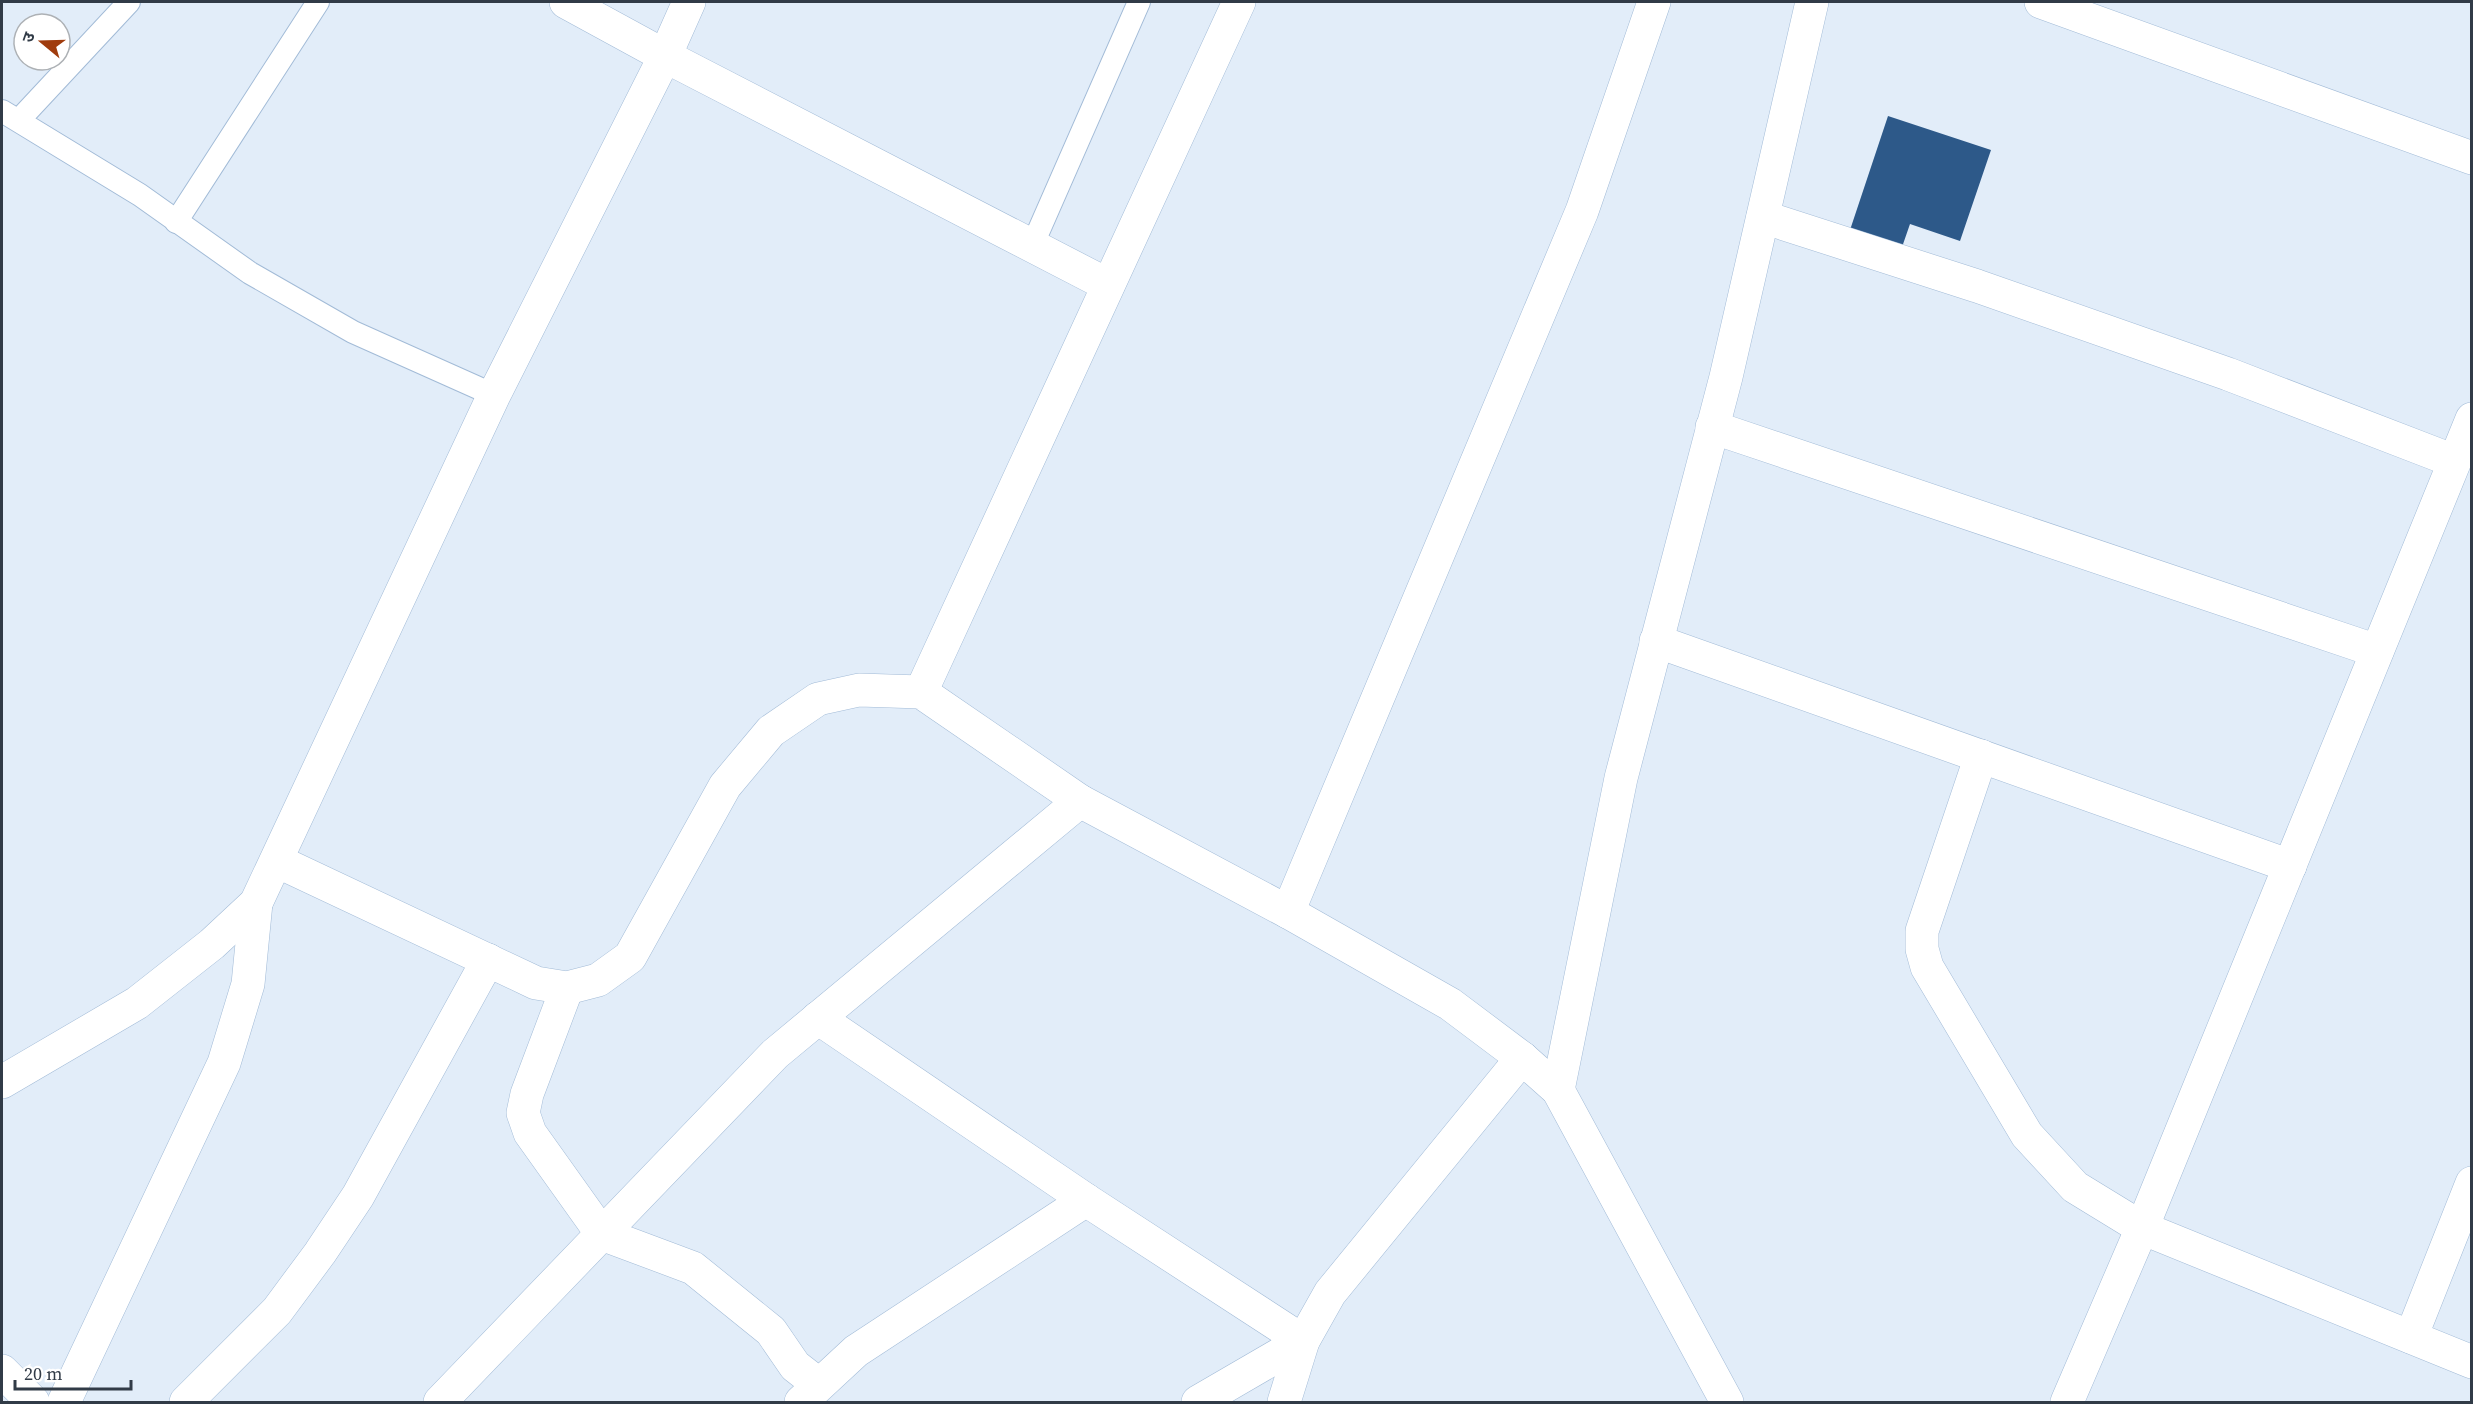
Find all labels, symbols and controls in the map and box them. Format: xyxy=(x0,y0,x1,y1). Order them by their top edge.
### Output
north arrow xyxy=(12,12,72,72)
text: उ xyxy=(16,29,40,45)
scale bar xyxy=(15,1353,130,1391)
text: 20 m xyxy=(24,1361,62,1386)

